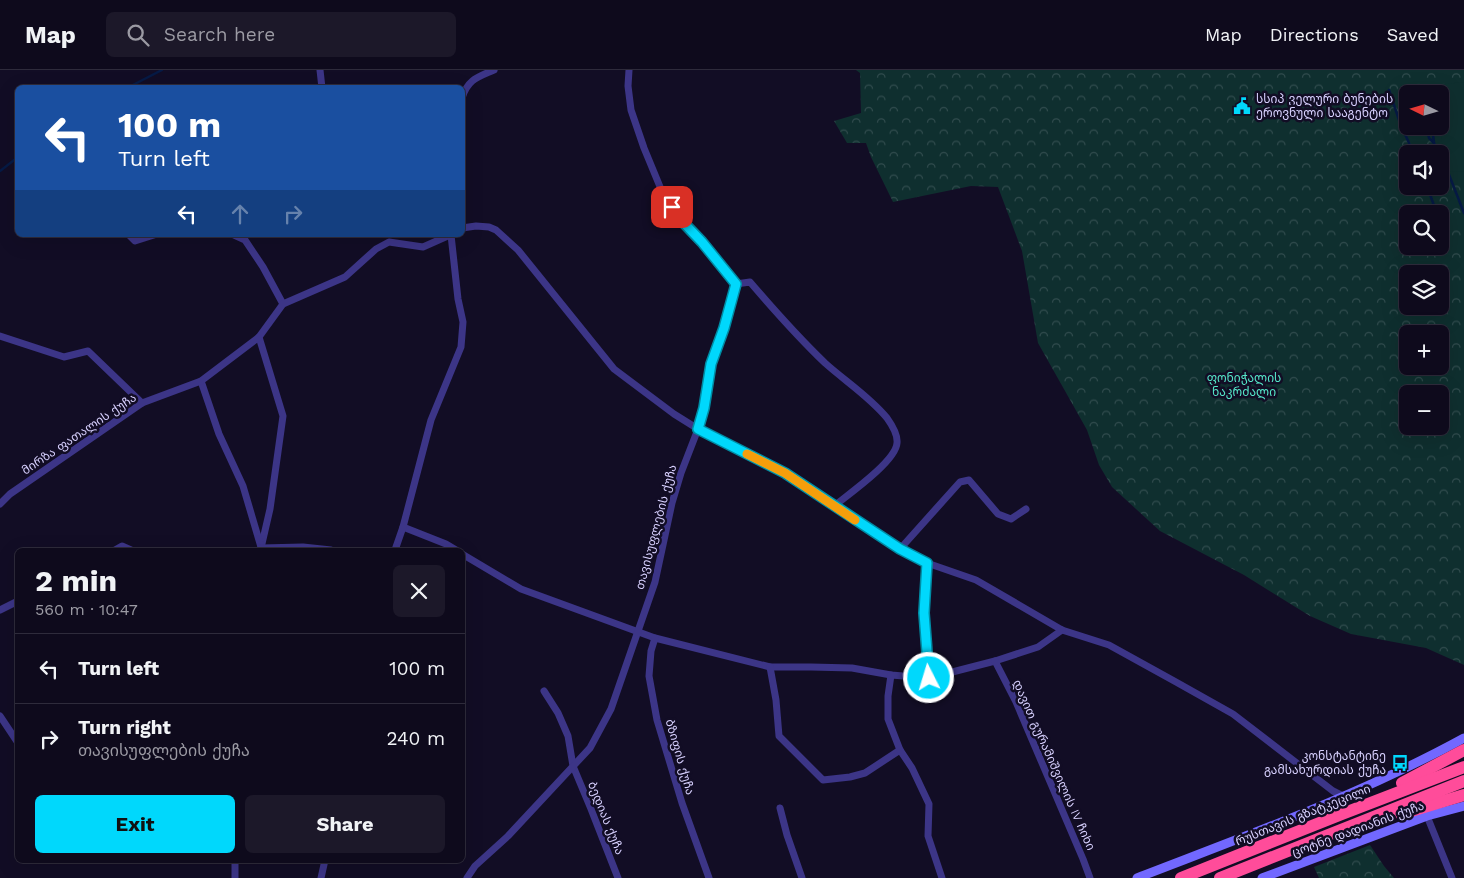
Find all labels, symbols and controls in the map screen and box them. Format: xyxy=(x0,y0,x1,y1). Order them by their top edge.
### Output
search box xyxy=(106,12,456,57)
text: Map xyxy=(25,21,76,49)
icon: search xyxy=(124,21,152,49)
text: Search here xyxy=(164,23,275,46)
text: Map xyxy=(1205,24,1242,45)
text: Directions xyxy=(1270,24,1359,45)
text: Saved xyxy=(1387,24,1439,45)
north arrow xyxy=(1399,85,1449,135)
map controls xyxy=(1399,85,1449,435)
place label: სსიპ ველური ბუნების ეროვნული სააგენტო xyxy=(1256,92,1393,121)
public building icon: სსიპ ველური ბუნების ეროვნული სააგენტო xyxy=(1232,96,1252,116)
text: 100 m xyxy=(118,104,221,146)
icon: left xyxy=(35,105,100,170)
button: sound xyxy=(1399,145,1449,195)
text: Turn left xyxy=(118,146,210,171)
pin xyxy=(651,186,693,228)
icon: arrive xyxy=(658,193,686,221)
icon: left xyxy=(173,200,201,228)
icon: ahead xyxy=(226,200,254,228)
icon: right xyxy=(279,200,307,228)
button: search xyxy=(1399,205,1449,255)
button: layers xyxy=(1399,265,1449,315)
button: + xyxy=(1399,325,1449,375)
park label: ფონიჭალის ნაკრძალი xyxy=(1207,371,1281,400)
button: − xyxy=(1399,385,1449,435)
street label: მირზა ფათალის ქუჩა xyxy=(19,390,139,478)
street label: თავისუფლების ქუჩა xyxy=(633,463,680,591)
text: 2 min xyxy=(35,563,117,598)
button: close xyxy=(393,565,445,617)
text: 560 m · 10:47 xyxy=(35,600,138,619)
position arrow xyxy=(902,651,954,703)
icon: left xyxy=(35,655,63,683)
text: Turn left xyxy=(78,657,159,680)
text: 100 m xyxy=(389,657,445,680)
street label: დავით გურამიშვილის IV ჩიხი xyxy=(1009,677,1098,853)
text: Turn right xyxy=(78,716,171,739)
street label: ბზიფის ქუჩა xyxy=(663,718,697,796)
icon: right xyxy=(35,725,63,753)
text: 240 m xyxy=(386,727,445,750)
text: თავისუფლების ქუჩა xyxy=(78,741,250,760)
place label: კონსტანტინე გამსახურდიას ქუჩა xyxy=(1264,749,1386,778)
bus stop icon: კონსტანტინე გამსახურდიას ქუჩა xyxy=(1390,753,1410,773)
street label: ბედიას ქუჩა xyxy=(584,779,627,857)
street label: რუსთავის გზატკეცილი xyxy=(1233,781,1373,849)
button: Exit xyxy=(35,795,235,853)
button: Share xyxy=(245,795,445,853)
street label: ცოტნე დადიანის ქუჩა xyxy=(1290,799,1426,860)

